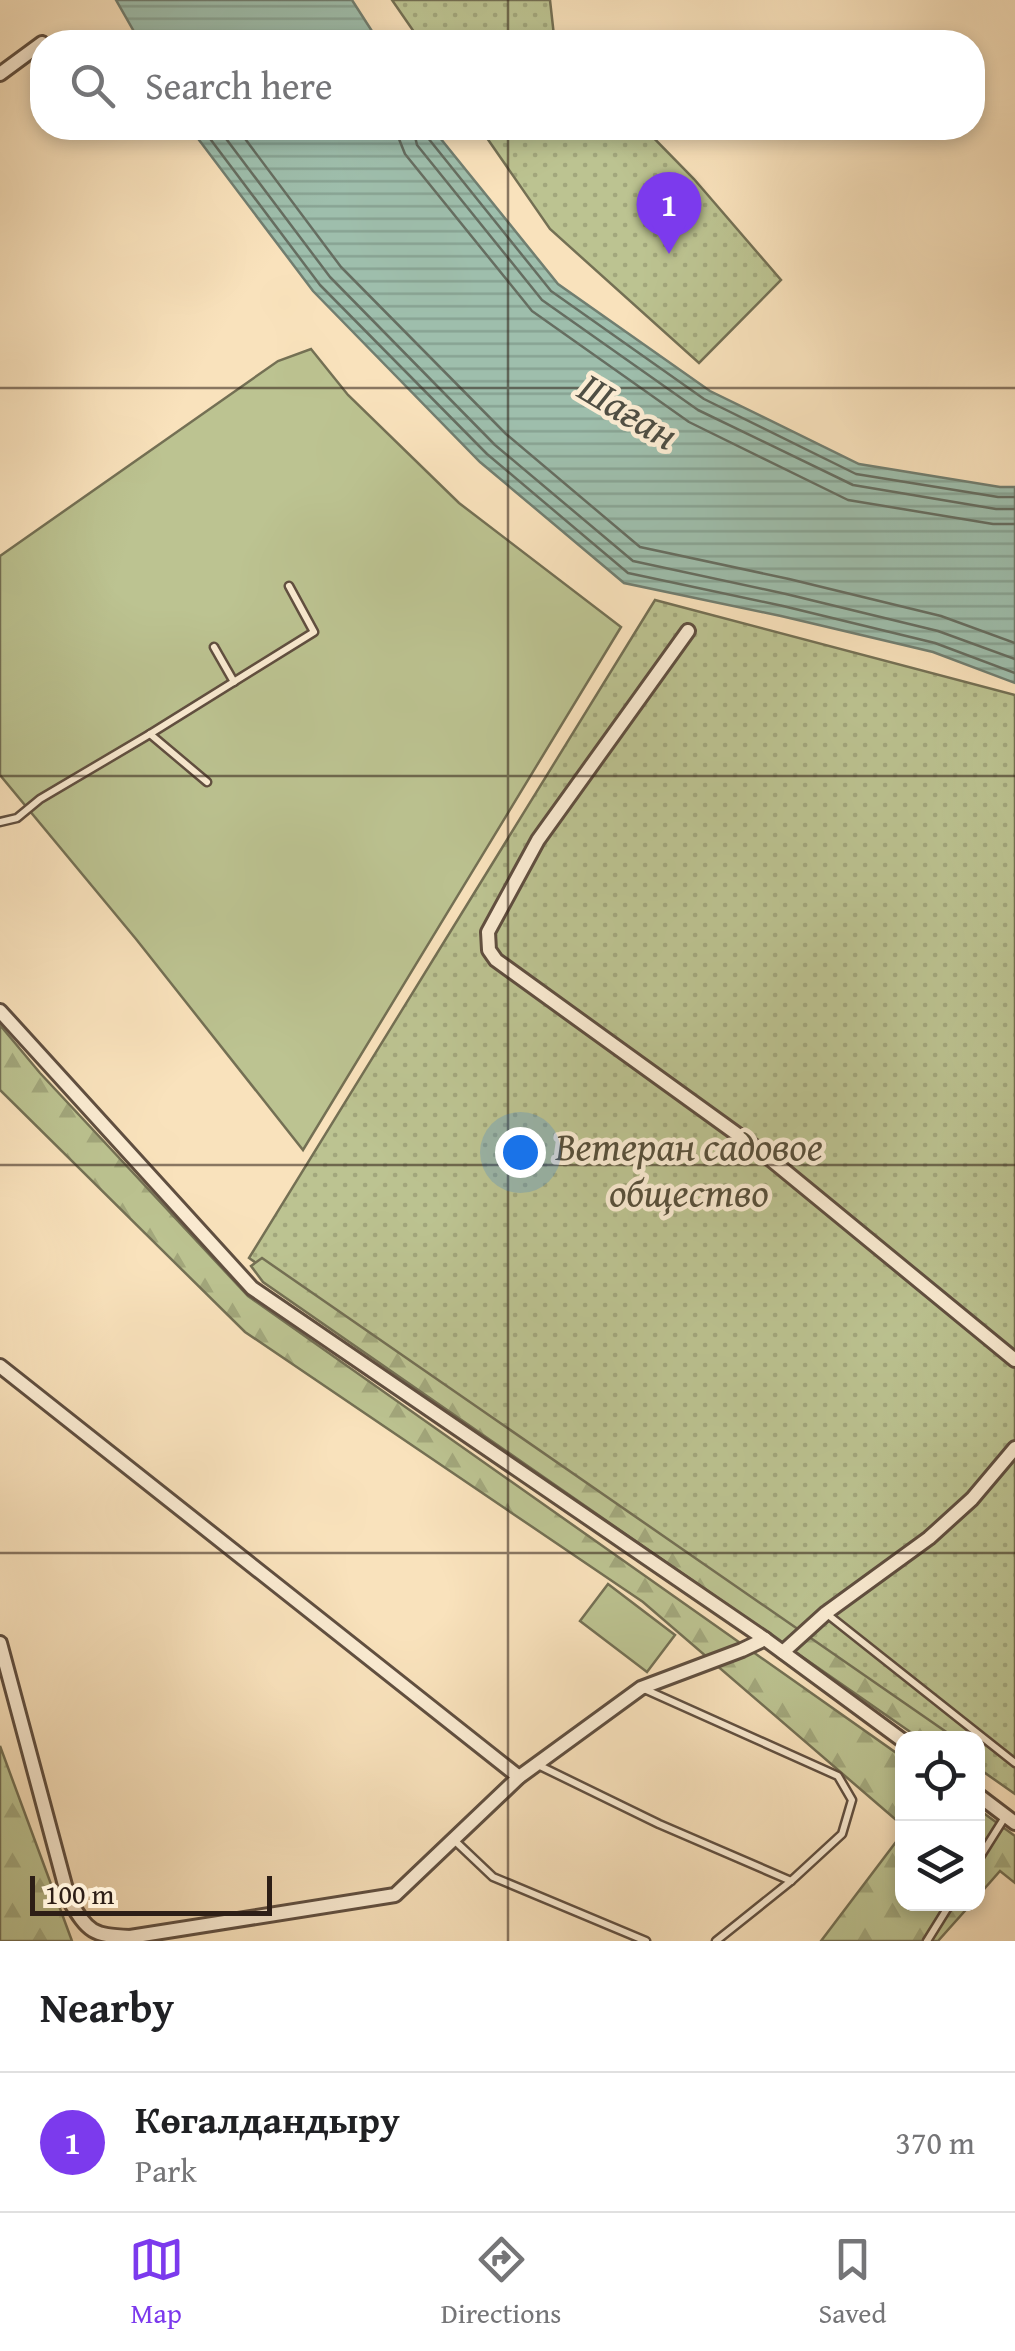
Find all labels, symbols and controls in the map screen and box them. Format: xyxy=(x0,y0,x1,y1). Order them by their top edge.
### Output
search box xyxy=(30,30,985,140)
text: Search here xyxy=(145,57,333,113)
icon: search xyxy=(65,58,120,113)
pin: 1 xyxy=(636,172,702,254)
water label: Шаған xyxy=(567,356,691,464)
park label: Ветеран садовое общество xyxy=(554,1116,823,1221)
your location xyxy=(495,1127,546,1178)
map controls xyxy=(895,1731,985,1911)
button: locate xyxy=(895,1731,985,1821)
button: layers xyxy=(895,1821,985,1911)
scale bar xyxy=(30,1871,272,1916)
text: 100 m xyxy=(45,1873,114,1914)
text: Nearby xyxy=(40,1976,174,2037)
text: Көгалдандыру xyxy=(135,2091,400,2147)
text: 1 xyxy=(64,2119,81,2166)
text: 370 m xyxy=(896,2119,975,2166)
text: Park xyxy=(135,2147,197,2194)
tab: Map xyxy=(129,2232,184,2333)
tab: Directions xyxy=(441,2232,561,2333)
tab: Saved xyxy=(819,2232,886,2333)

